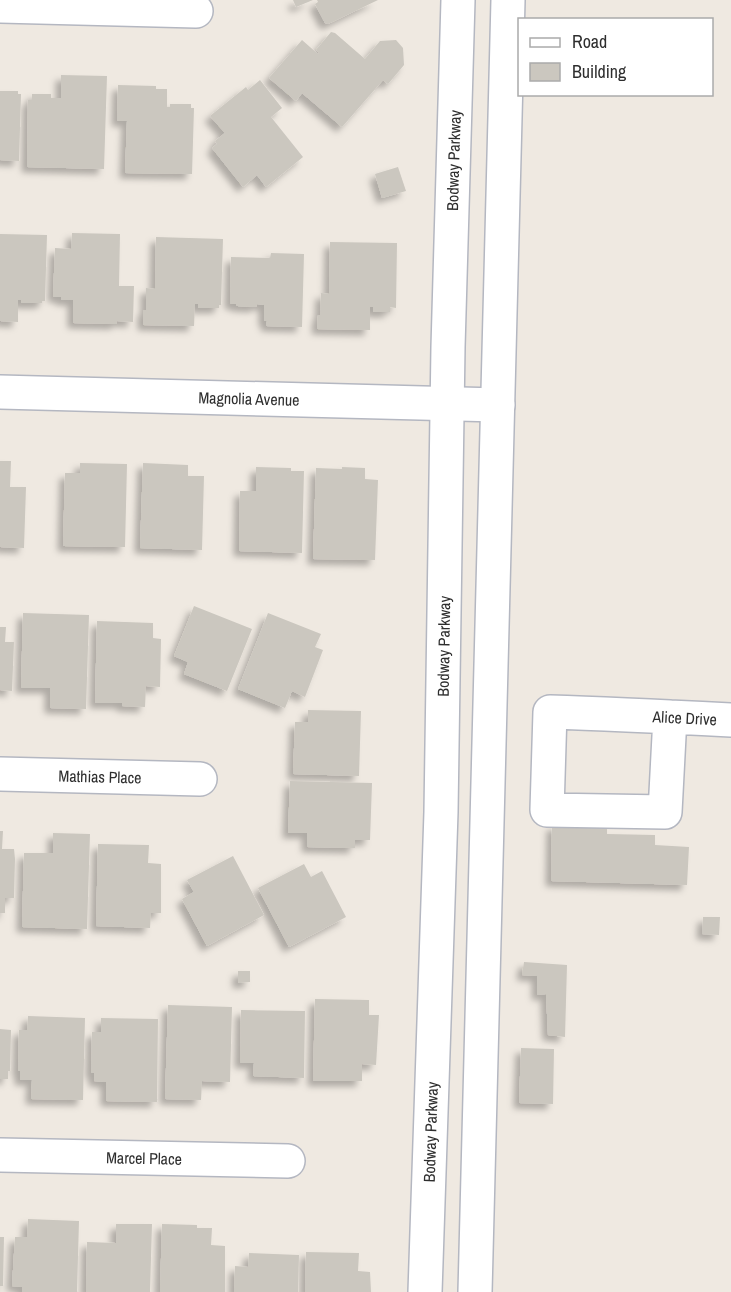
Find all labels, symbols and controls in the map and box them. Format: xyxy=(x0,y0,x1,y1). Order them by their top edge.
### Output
legend xyxy=(518,18,713,96)
text: Road xyxy=(572,29,607,54)
text: Building xyxy=(572,59,627,84)
street label: Bodway Parkway xyxy=(441,109,466,211)
street label: Magnolia Avenue xyxy=(198,386,300,411)
street label: Bodway Parkway xyxy=(432,595,455,697)
street label: Alice Drive xyxy=(651,705,717,730)
street label: Mathias Place xyxy=(58,764,142,789)
street label: Bodway Parkway xyxy=(418,1081,443,1183)
street label: Marcel Place xyxy=(106,1146,182,1170)

